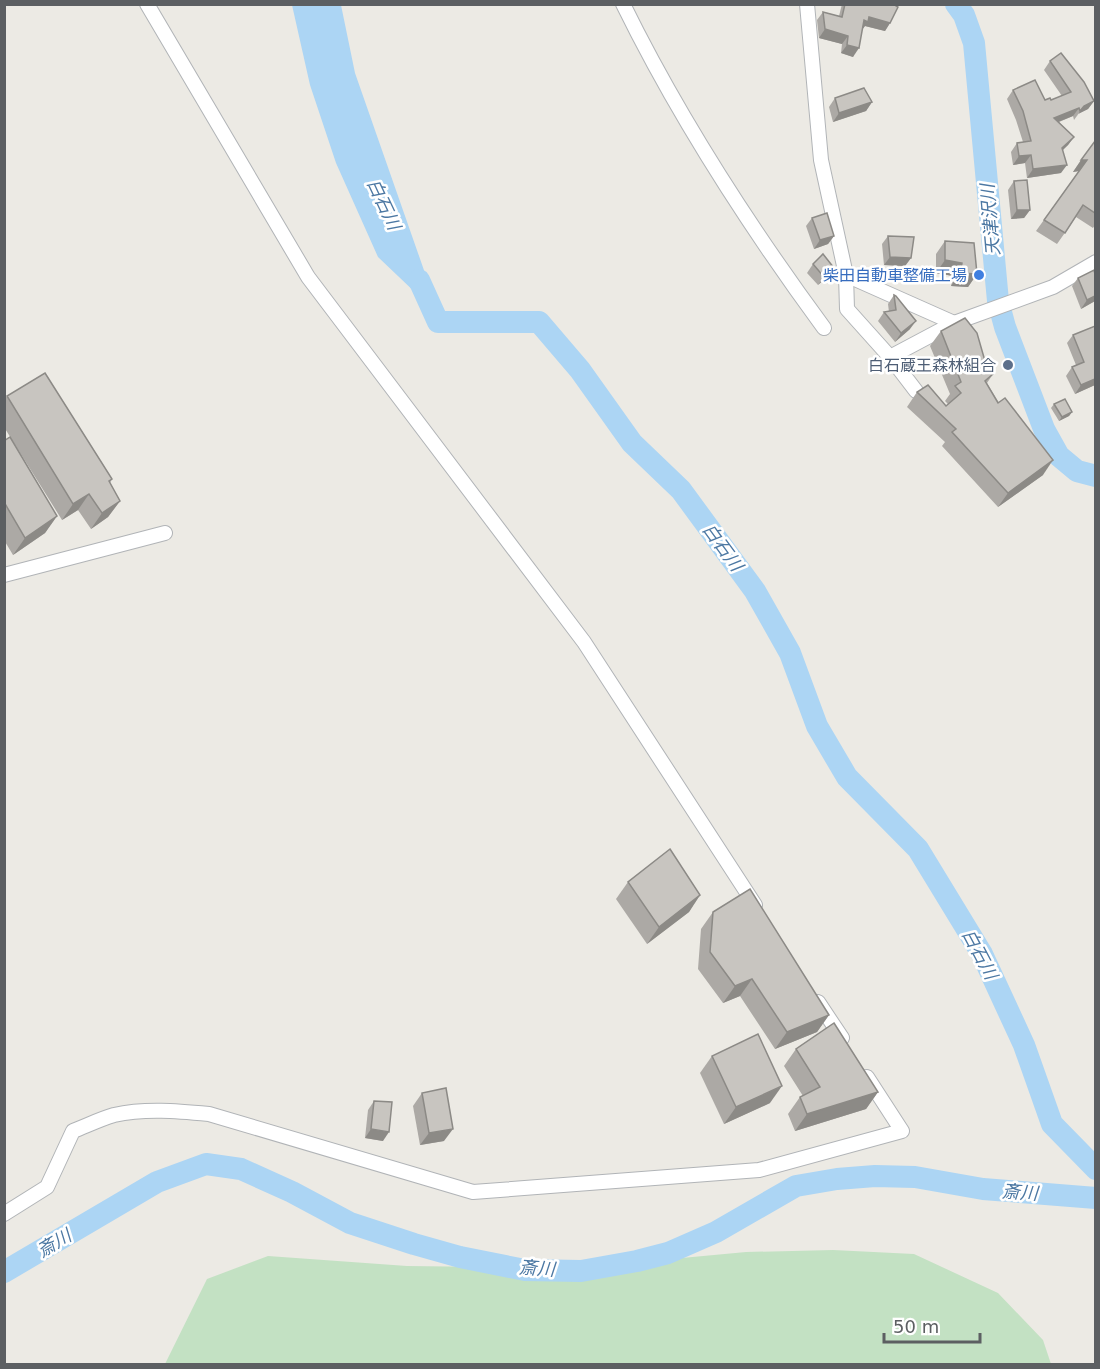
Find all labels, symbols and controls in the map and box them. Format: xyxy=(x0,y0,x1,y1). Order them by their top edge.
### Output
water label: 白石川 xyxy=(363,175,406,235)
water label: 天津沢川 xyxy=(976,181,1004,257)
place label: 柴田自動車整備工場 xyxy=(823,266,967,285)
marker: 柴田自動車整備工場 xyxy=(972,268,986,282)
place label: 白石蔵王森林組合 xyxy=(868,356,996,375)
marker: 白石蔵王森林組合 xyxy=(1001,358,1015,372)
water label: 白石川 xyxy=(699,519,749,577)
water label: 白石川 xyxy=(958,925,1003,985)
water label: 斎川 xyxy=(1001,1180,1041,1204)
water label: 斎川 xyxy=(33,1224,77,1261)
water label: 斎川 xyxy=(518,1256,558,1280)
scale bar xyxy=(884,1306,980,1344)
text: 50 m xyxy=(893,1316,939,1337)

